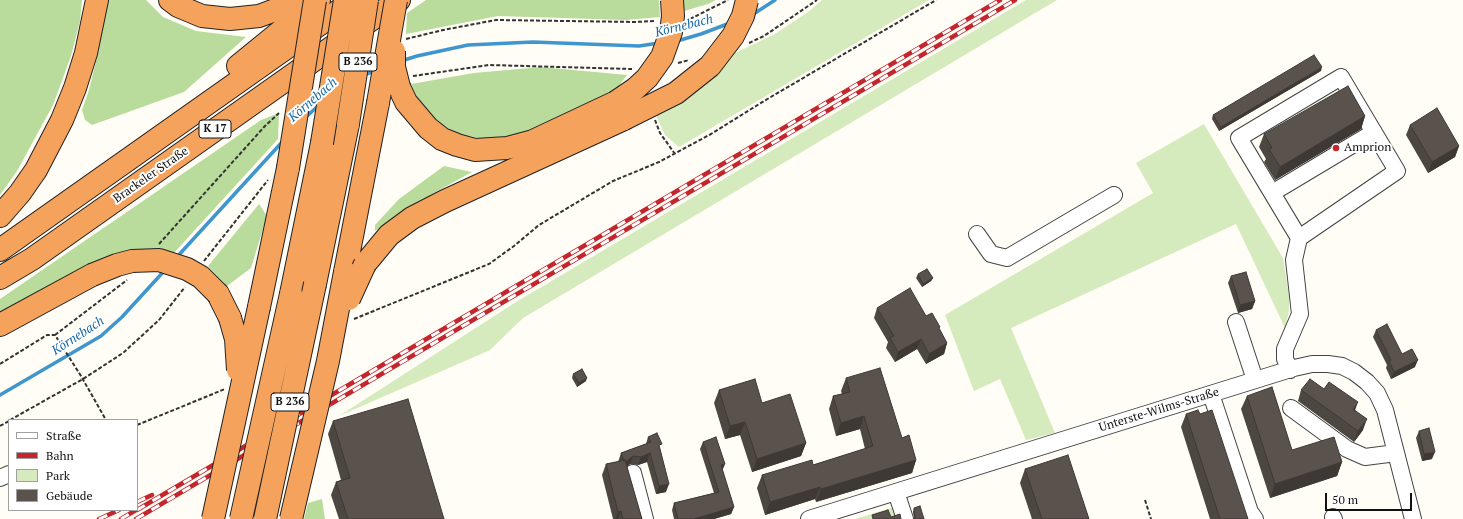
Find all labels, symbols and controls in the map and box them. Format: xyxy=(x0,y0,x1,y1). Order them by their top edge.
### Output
water label: Körnebach xyxy=(653,11,715,41)
road number: B 236 xyxy=(339,53,377,71)
water label: Körnebach xyxy=(286,75,340,125)
road number: K 17 xyxy=(199,120,231,138)
place label: Amprion xyxy=(1344,141,1391,155)
marker: Amprion xyxy=(1331,143,1341,153)
street label: Brackeler Straße xyxy=(111,144,191,206)
water label: Körnebach xyxy=(49,313,107,359)
street label: Unterste-Wilms-Straße xyxy=(1097,385,1221,435)
road number: B 236 xyxy=(271,393,309,411)
legend xyxy=(8,419,138,511)
text: Straße xyxy=(46,428,81,443)
text: Bahn xyxy=(46,448,74,463)
text: Park xyxy=(46,468,70,483)
scale bar xyxy=(1327,485,1414,511)
text: Gebäude xyxy=(46,488,92,503)
text: 50 m xyxy=(1332,492,1358,507)

